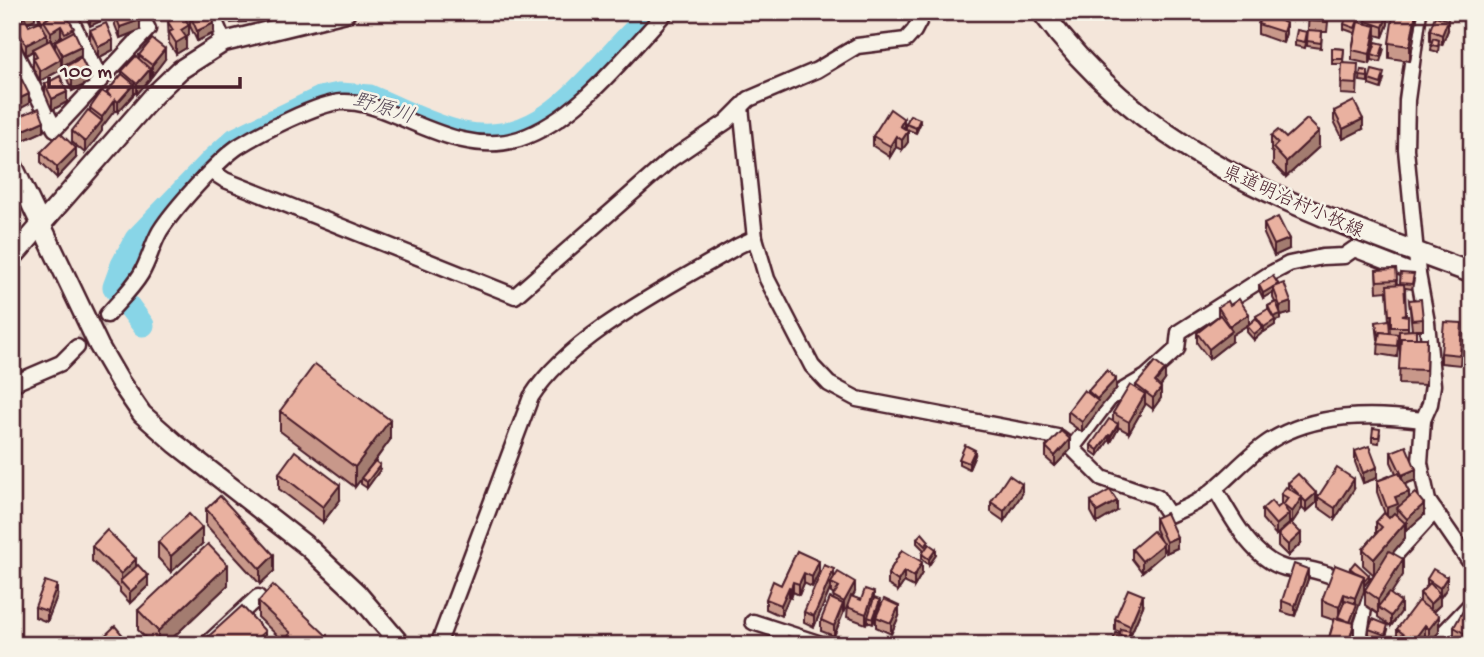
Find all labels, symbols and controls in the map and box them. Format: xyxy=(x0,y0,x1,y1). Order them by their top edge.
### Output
scale bar xyxy=(49,46,240,90)
text: 100 m xyxy=(59,61,112,86)
water label: 野原川 xyxy=(349,88,417,132)
street label: 県道明治村小牧線 xyxy=(1218,161,1367,245)

